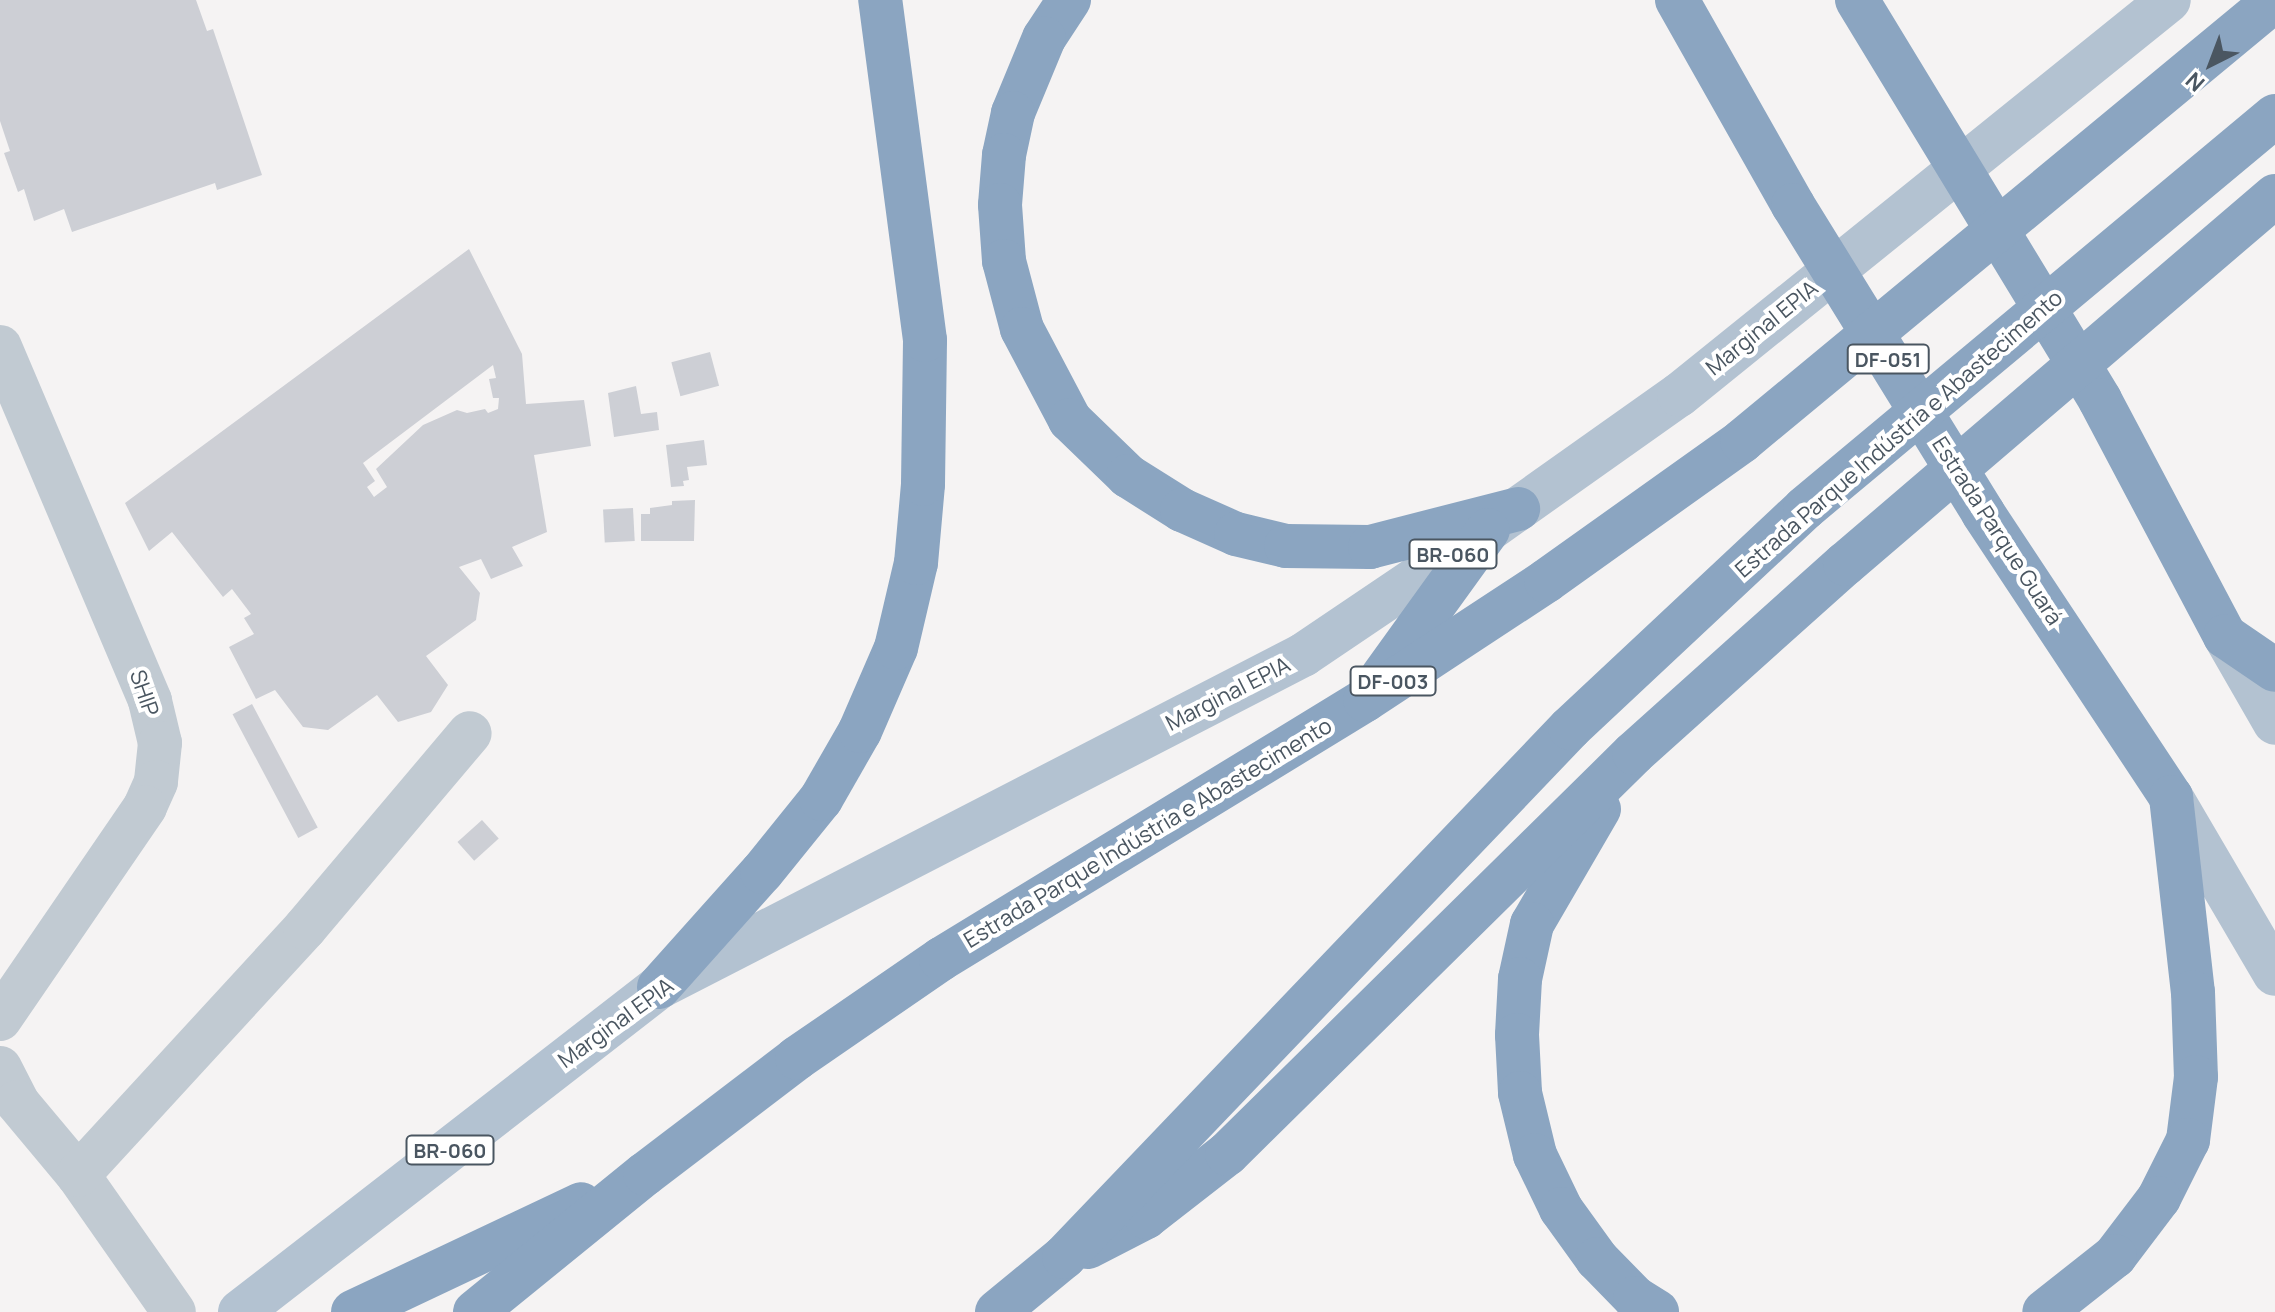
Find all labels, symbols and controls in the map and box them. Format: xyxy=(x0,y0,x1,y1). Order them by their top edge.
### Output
north arrow xyxy=(2171,24,2251,104)
text: N xyxy=(2179,65,2211,98)
street label: Marginal EPIA xyxy=(1701,275,1823,381)
street label: Estrada Parque Indústria e Abastecimento xyxy=(1730,285,2068,583)
road number: DF-051 xyxy=(1846,343,1930,375)
street label: Estrada Parque Guará xyxy=(1926,432,2068,630)
road number: BR-060 xyxy=(1407,538,1499,570)
street label: Marginal EPIA xyxy=(1161,651,1295,737)
road number: DF-003 xyxy=(1349,665,1437,697)
street label: SHIP xyxy=(124,666,164,720)
street label: Estrada Parque Indústria e Abastecimento xyxy=(959,712,1337,954)
street label: Marginal EPIA xyxy=(553,972,679,1074)
road number: BR-060 xyxy=(404,1134,496,1166)

